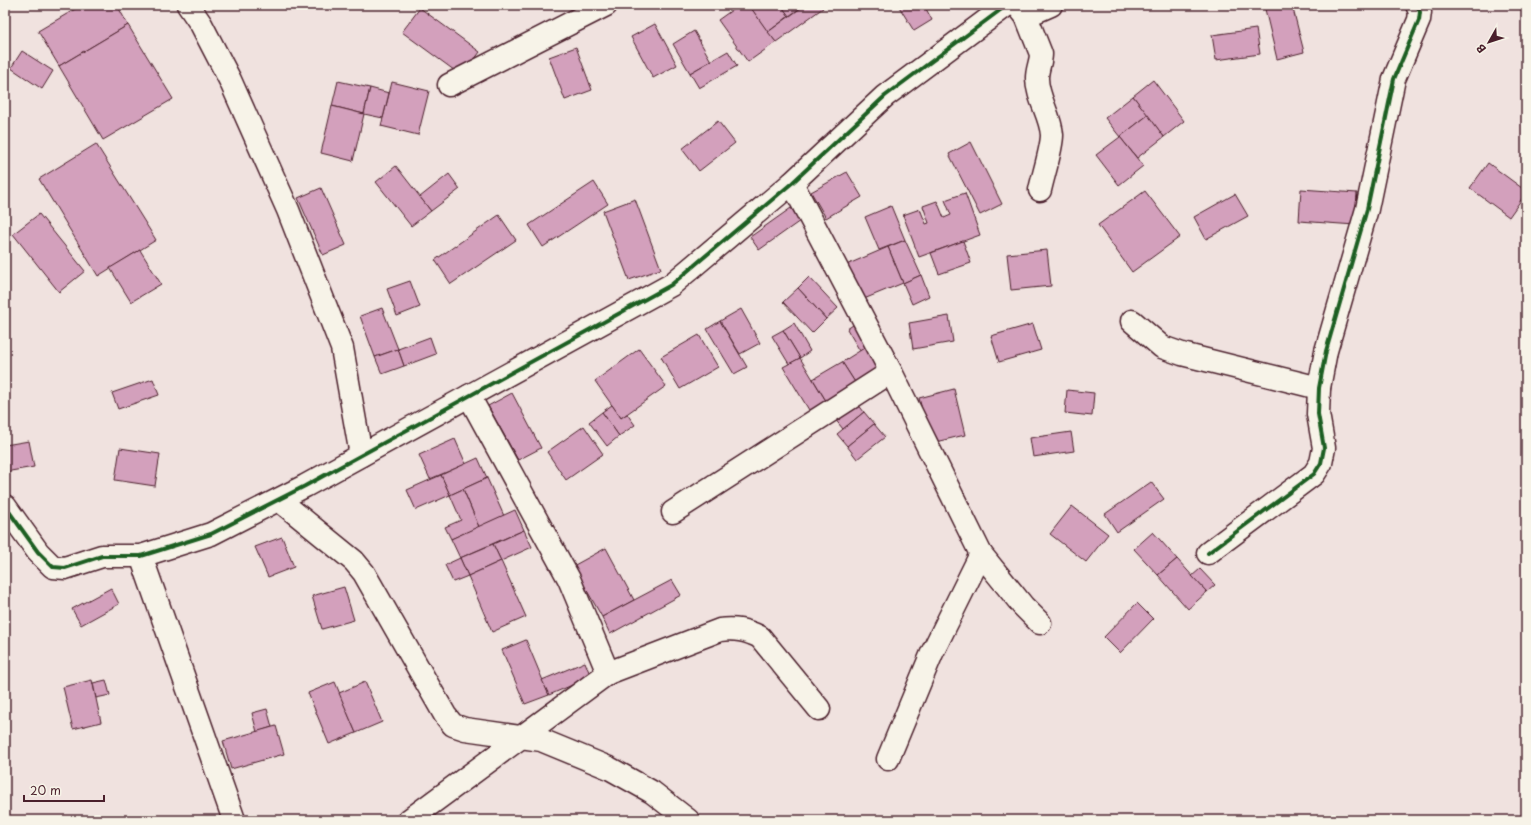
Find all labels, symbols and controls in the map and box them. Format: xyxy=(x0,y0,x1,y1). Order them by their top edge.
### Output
north arrow xyxy=(1469,22,1509,62)
text: B xyxy=(1472,40,1490,57)
scale bar xyxy=(24,777,104,803)
text: 20 m xyxy=(30,781,61,799)

